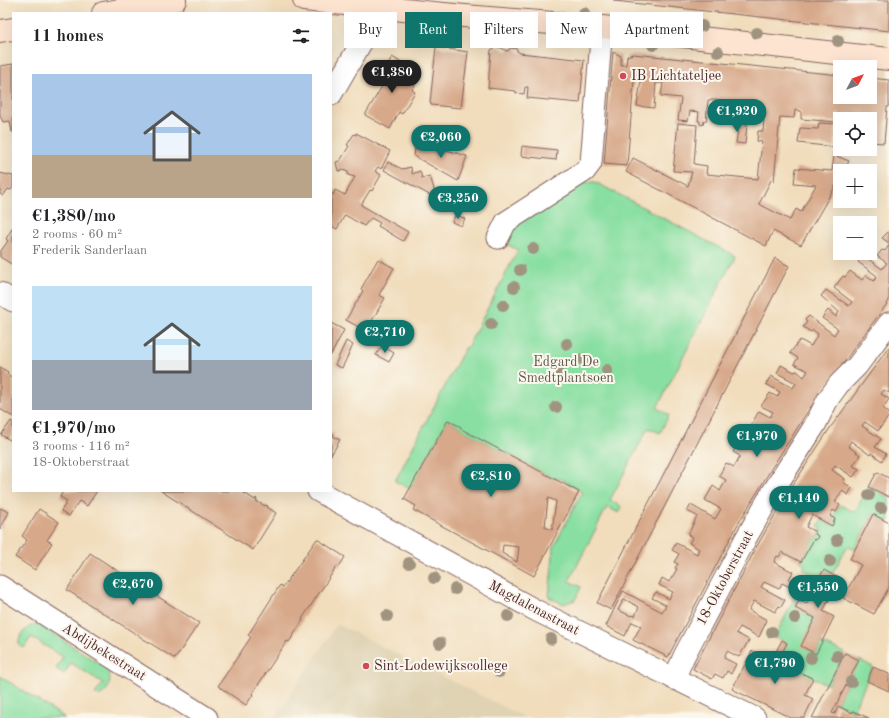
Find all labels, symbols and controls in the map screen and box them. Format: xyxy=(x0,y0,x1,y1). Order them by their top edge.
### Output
chip: Buy xyxy=(344,12,397,48)
chip: Rent xyxy=(405,12,462,48)
chip: Filters xyxy=(470,12,538,48)
chip: New xyxy=(546,12,602,48)
chip: Apartment xyxy=(610,12,703,48)
icon: filters xyxy=(290,25,312,47)
text: 11 homes xyxy=(32,28,104,45)
pin: €1,380 xyxy=(359,60,425,94)
north arrow xyxy=(833,60,877,104)
map controls xyxy=(833,60,877,260)
text: €1,380 xyxy=(371,66,413,79)
place label: IB Lichtateljee xyxy=(631,69,721,83)
marker: IB Lichtateljee xyxy=(618,71,628,81)
pin: €1,920 xyxy=(704,99,770,133)
icon: home xyxy=(136,100,208,172)
text: €1,920 xyxy=(716,105,758,118)
button: locate xyxy=(833,112,877,156)
pin: €2,060 xyxy=(408,125,474,159)
text: €2,060 xyxy=(420,131,462,144)
button: + xyxy=(833,164,877,208)
pin: €3,250 xyxy=(425,186,491,220)
text: €3,250 xyxy=(437,192,479,205)
text: €1,380/mo xyxy=(32,208,116,225)
button: − xyxy=(833,216,877,260)
text: 2 rooms · 60 m² xyxy=(32,228,122,241)
text: Frederik Sanderlaan xyxy=(32,244,147,257)
icon: home xyxy=(136,312,208,384)
pin: €2,710 xyxy=(352,320,418,354)
text: €2,710 xyxy=(364,326,406,339)
park label: Edgard De Smedtplantsoen xyxy=(518,355,614,385)
text: €1,970/mo xyxy=(32,420,116,437)
pin: €1,970 xyxy=(724,424,790,458)
text: €1,970 xyxy=(736,430,778,443)
text: 3 rooms · 116 m² xyxy=(32,440,130,453)
text: 18-Oktoberstraat xyxy=(32,456,130,469)
pin: €2,810 xyxy=(458,464,524,498)
text: €2,810 xyxy=(470,470,512,483)
pin: €1,140 xyxy=(766,486,832,520)
text: €1,140 xyxy=(778,492,820,505)
street label: 18-Oktoberstraat xyxy=(694,528,756,628)
pin: €2,670 xyxy=(100,572,166,606)
pin: €1,550 xyxy=(785,575,851,609)
text: €2,670 xyxy=(112,578,154,591)
street label: Magdalenastraat xyxy=(486,578,582,638)
text: €1,550 xyxy=(797,581,839,594)
street label: Abdijbekestraat xyxy=(59,621,149,683)
pin: €1,790 xyxy=(742,651,808,685)
text: €1,790 xyxy=(754,657,796,670)
place label: Sint-Lodewijkscollege xyxy=(374,659,508,673)
marker: Sint-Lodewijkscollege xyxy=(361,661,371,671)

